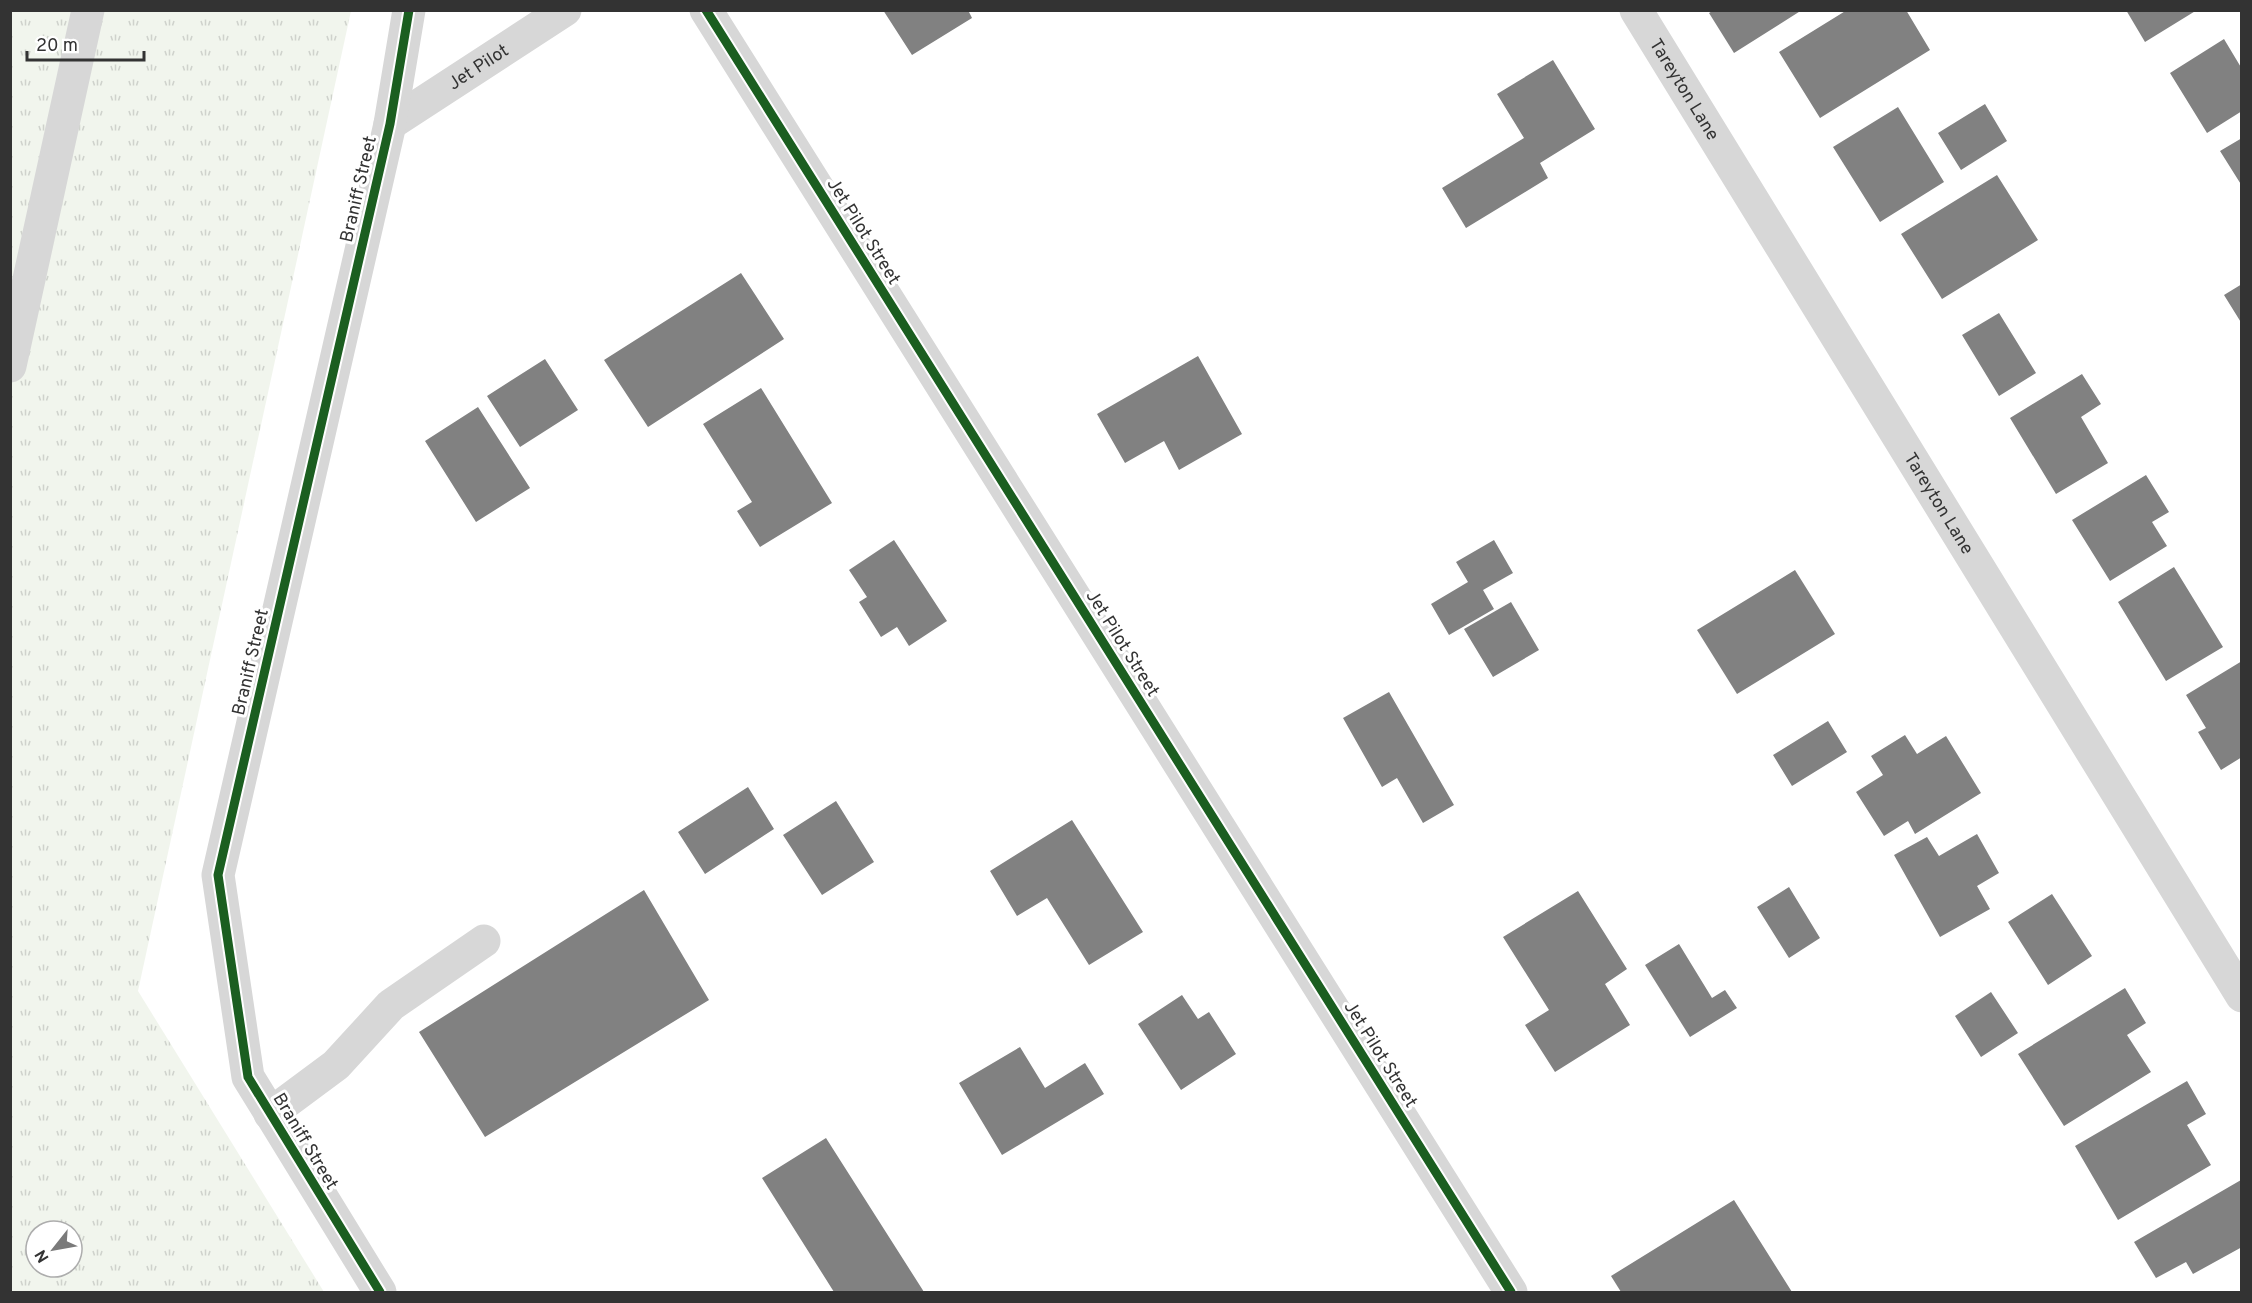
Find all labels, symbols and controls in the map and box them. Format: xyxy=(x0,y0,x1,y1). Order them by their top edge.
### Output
scale bar xyxy=(27,24,144,62)
text: 20 m xyxy=(36,35,78,58)
street label: Tareyton Lane xyxy=(1643,35,1723,145)
street label: Jet Pilot xyxy=(444,40,513,96)
street label: Braniff Street xyxy=(336,134,383,245)
street label: Jet Pilot Street xyxy=(821,174,905,289)
street label: Tareyton Lane xyxy=(1898,449,1978,559)
street label: Jet Pilot Street xyxy=(1080,586,1164,701)
street label: Braniff Street xyxy=(228,607,275,718)
street label: Jet Pilot Street xyxy=(1338,997,1422,1112)
street label: Braniff Street xyxy=(267,1089,343,1194)
north arrow xyxy=(24,1219,84,1279)
text: N xyxy=(31,1246,54,1266)

